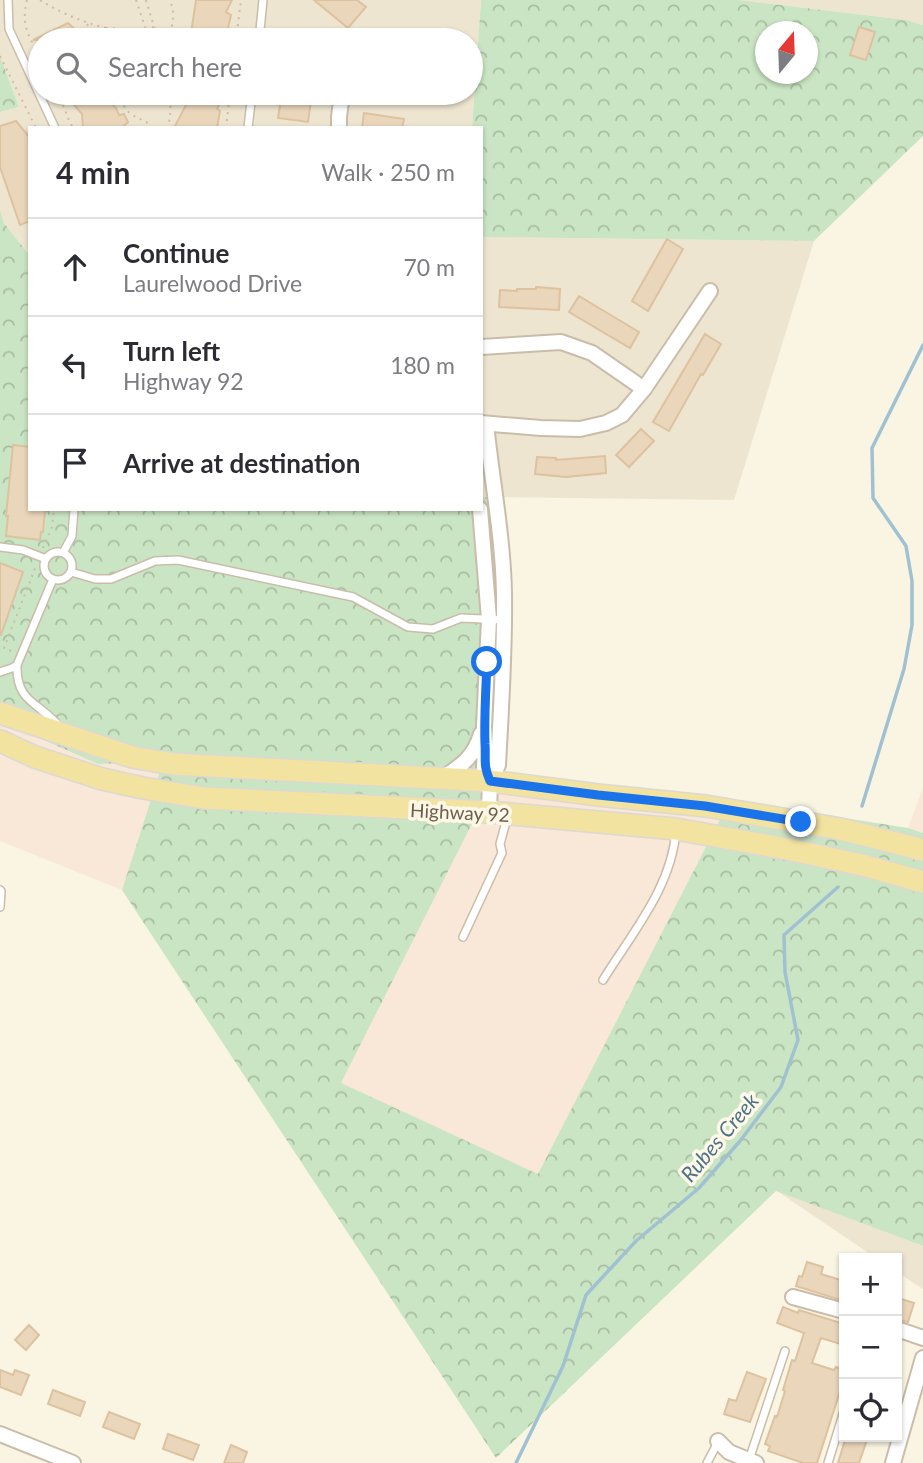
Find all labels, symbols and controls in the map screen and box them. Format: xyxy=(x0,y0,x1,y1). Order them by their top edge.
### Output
north arrow xyxy=(755,21,818,84)
search box xyxy=(28,28,483,105)
icon: search xyxy=(52,48,90,86)
text: Search here xyxy=(108,51,242,83)
text: 4 min xyxy=(56,154,130,190)
text: Walk · 250 m xyxy=(321,158,455,186)
text: Continue xyxy=(123,237,229,269)
icon: ahead xyxy=(56,248,94,286)
text: 70 m xyxy=(404,253,455,281)
text: Laurelwood Drive xyxy=(123,269,302,297)
text: Turn left xyxy=(123,335,220,367)
icon: left xyxy=(56,346,94,384)
text: 180 m xyxy=(390,351,455,379)
text: Highway 92 xyxy=(123,367,244,395)
icon: arrive xyxy=(56,444,94,482)
text: Arrive at destination xyxy=(123,447,360,479)
route start xyxy=(471,646,502,677)
street label: Highway 92 xyxy=(410,798,510,826)
route end xyxy=(785,806,816,837)
water label: Rubes Creek xyxy=(675,1087,764,1186)
map controls xyxy=(839,1253,902,1442)
button: + xyxy=(839,1253,902,1316)
button: − xyxy=(839,1316,902,1379)
button: locate xyxy=(839,1379,902,1442)

